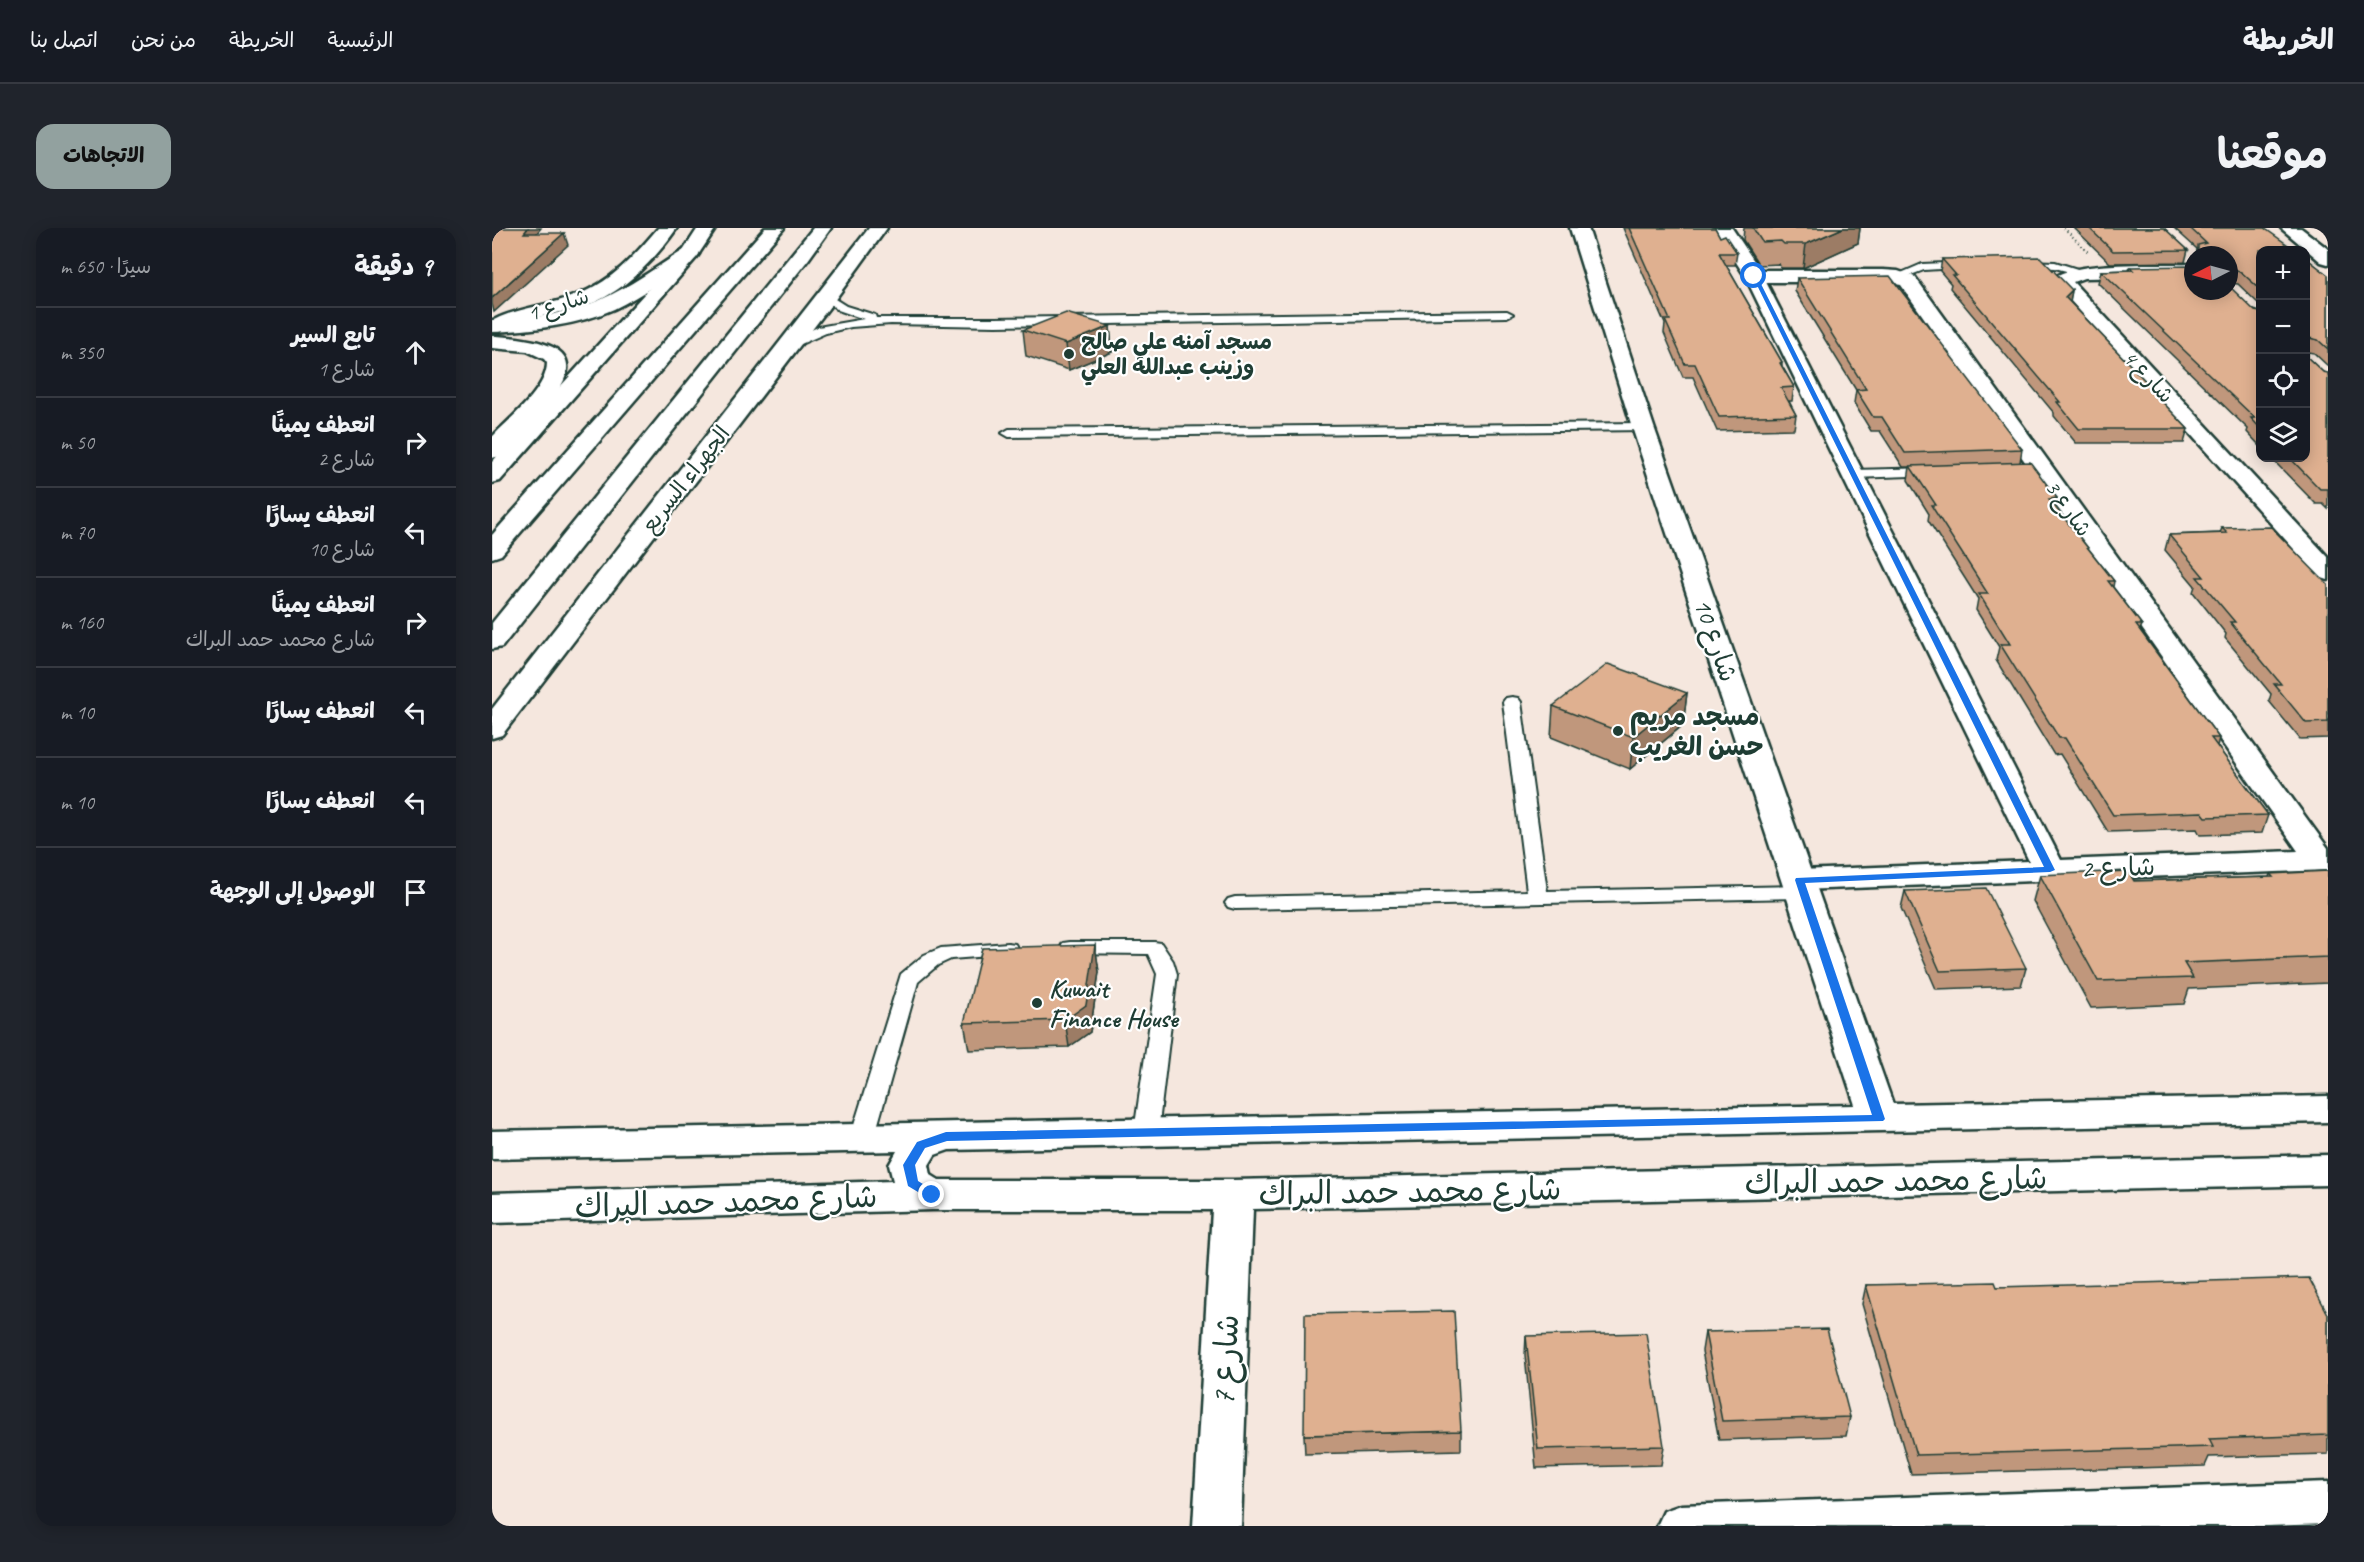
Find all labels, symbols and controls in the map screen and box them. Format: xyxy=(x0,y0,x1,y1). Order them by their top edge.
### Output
text: الخريطة xyxy=(2243,22,2334,57)
text: اتصل بنا xyxy=(30,27,98,53)
text: من نحن xyxy=(131,27,196,53)
text: الخريطة xyxy=(229,27,295,53)
text: الرئيسية xyxy=(328,27,393,53)
button: الاتجاهات xyxy=(36,124,171,189)
text: موقعنا xyxy=(2217,128,2328,181)
north arrow xyxy=(2184,246,2238,300)
map controls xyxy=(2256,246,2310,462)
button: + xyxy=(2256,246,2310,300)
text: 9 دقيقة xyxy=(354,250,432,283)
text: سيرًا · 650 m xyxy=(60,254,151,279)
route start xyxy=(1740,262,1766,288)
street label: شارع 1 xyxy=(524,282,593,329)
button: − xyxy=(2256,300,2310,354)
text: تابع السير xyxy=(291,321,375,349)
place label: مسجد آمنه علي صالح وزينب عبدالله العلي xyxy=(1081,328,1272,386)
icon: ahead xyxy=(399,336,432,369)
text: 350 m xyxy=(60,340,103,365)
street label: شارع 4 xyxy=(2116,344,2180,410)
marker: مسجد آمنه علي صالح وزينب عبدالله العلي xyxy=(1062,347,1076,361)
button: locate xyxy=(2256,354,2310,408)
text: شارع 1 xyxy=(318,357,375,382)
button: layers xyxy=(2256,408,2310,462)
text: انعطف يمينًا xyxy=(271,411,375,439)
street label: الجهراء السريع xyxy=(635,420,737,539)
icon: right xyxy=(399,426,432,459)
text: 50 m xyxy=(60,430,94,455)
text: شارع 2 xyxy=(318,447,375,472)
street label: شارع 3 xyxy=(2038,475,2098,543)
text: انعطف يسارًا xyxy=(266,501,375,529)
icon: left xyxy=(399,516,432,549)
text: 70 m xyxy=(60,520,94,545)
text: شارع 10 xyxy=(309,537,375,562)
text: انعطف يمينًا xyxy=(271,591,375,619)
street label: شارع 10 xyxy=(1685,594,1745,687)
icon: right xyxy=(399,606,432,639)
text: 160 m xyxy=(60,610,103,635)
text: شارع محمد حمد البراك xyxy=(186,627,375,652)
icon: left xyxy=(399,696,432,729)
text: انعطف يسارًا xyxy=(266,697,375,725)
text: 10 m xyxy=(60,700,94,725)
place label: مسجد مريم حسن الغريب xyxy=(1630,700,1764,763)
marker: مسجد مريم حسن الغريب xyxy=(1611,724,1625,738)
icon: left xyxy=(399,786,432,819)
text: انعطف يسارًا xyxy=(266,787,375,815)
text: 10 m xyxy=(60,790,94,815)
street label: شارع 2 xyxy=(2080,850,2156,886)
icon: arrive xyxy=(399,876,432,909)
text: الوصول إلى الوجهة xyxy=(210,877,375,905)
place label: Kuwait Finance House xyxy=(1049,972,1180,1035)
marker: Kuwait Finance House xyxy=(1030,996,1044,1010)
street label: شارع محمد حمد البراك xyxy=(1744,1157,2048,1206)
street label: شارع محمد حمد البراك xyxy=(1258,1168,1562,1217)
street label: شارع محمد حمد البراك xyxy=(574,1176,878,1229)
route end xyxy=(918,1181,944,1207)
street label: شارع 7 xyxy=(1203,1313,1250,1407)

